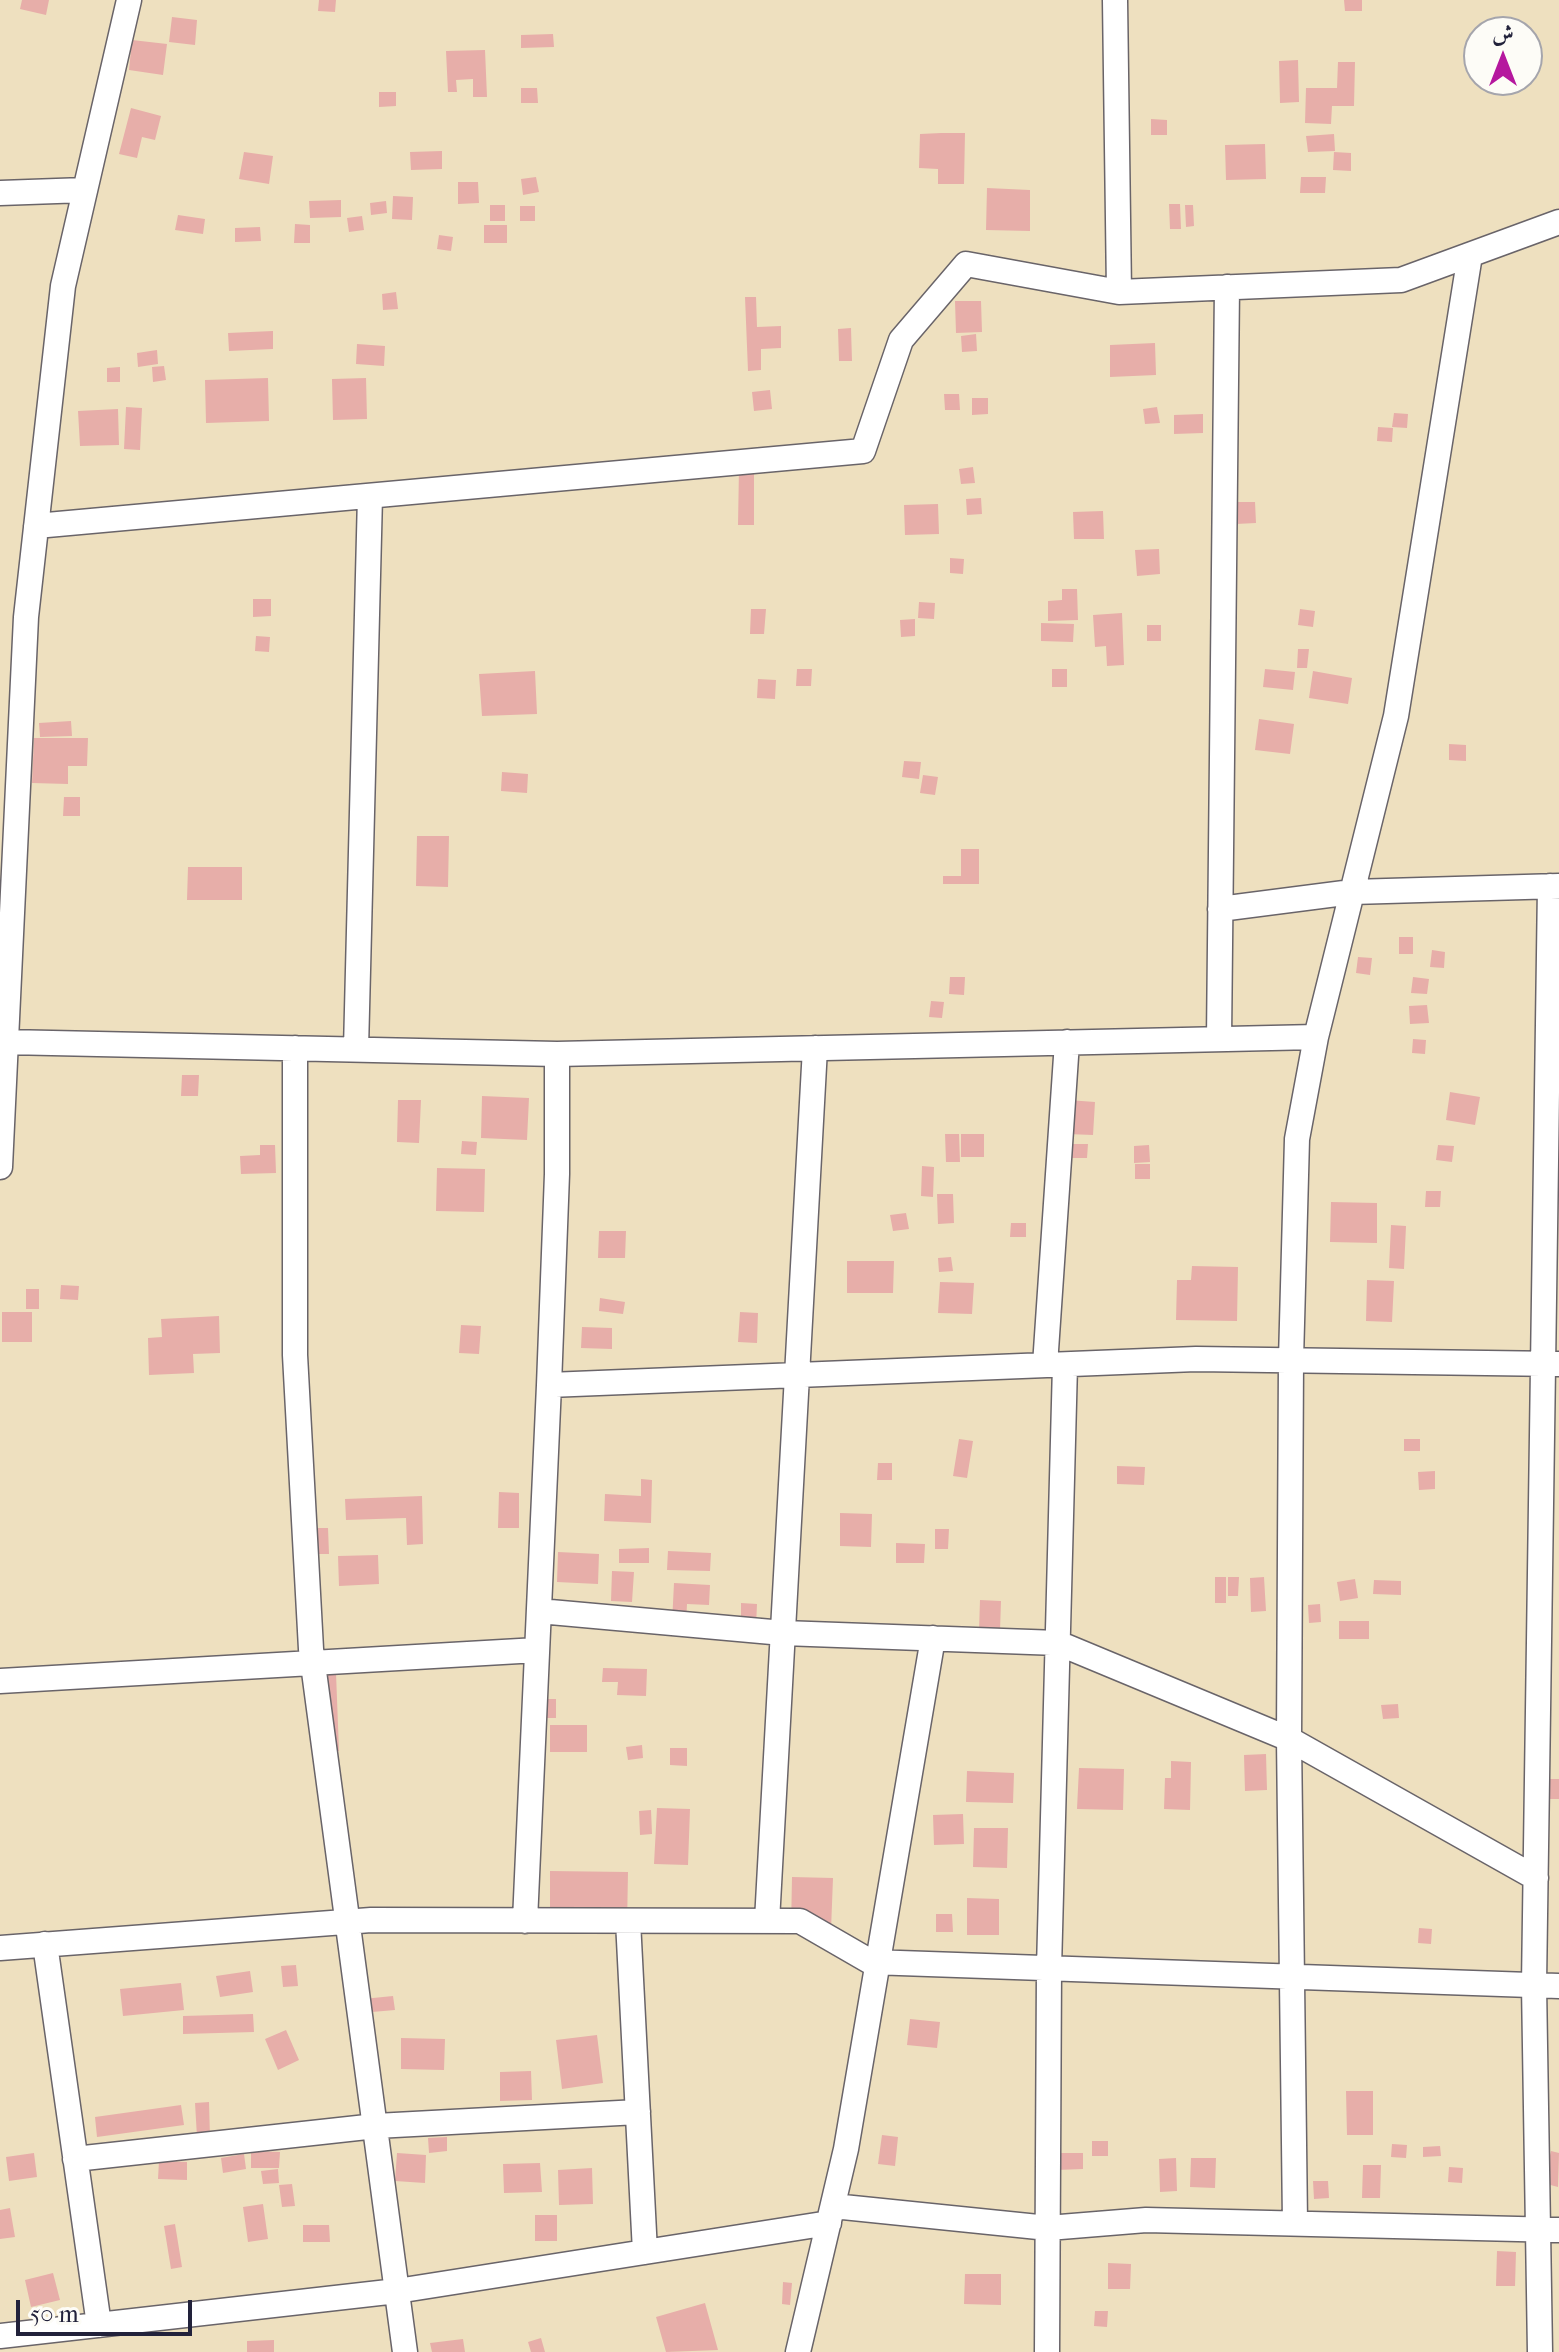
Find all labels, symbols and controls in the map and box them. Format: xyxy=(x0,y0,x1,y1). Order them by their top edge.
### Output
north arrow xyxy=(1463,16,1543,96)
text: ش xyxy=(1492,21,1514,47)
scale bar xyxy=(20,2284,196,2334)
text: 50 m xyxy=(30,2300,79,2328)

